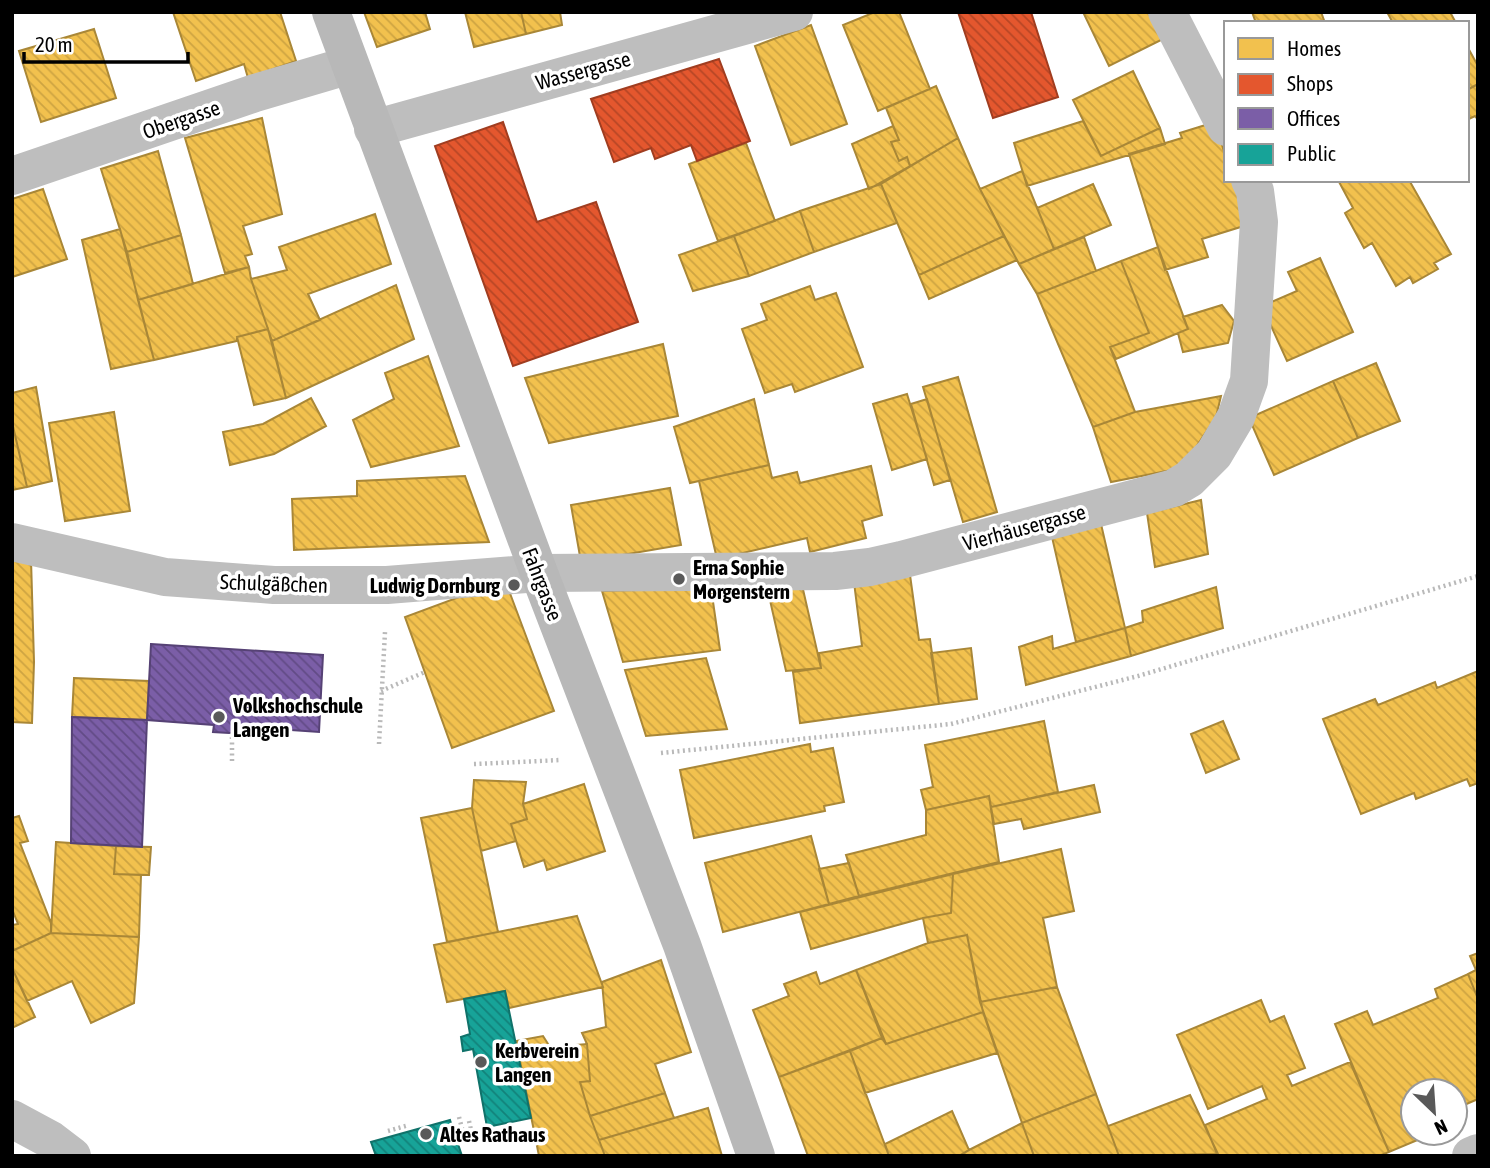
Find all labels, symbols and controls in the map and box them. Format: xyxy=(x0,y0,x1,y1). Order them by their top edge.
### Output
scale bar xyxy=(24,21,189,65)
legend xyxy=(1224,21,1469,182)
text: 20 m xyxy=(35,32,73,56)
text: Homes xyxy=(1287,36,1341,60)
street label: Wassergasse xyxy=(533,46,633,94)
text: Shops xyxy=(1287,71,1333,95)
street label: Obergasse xyxy=(139,95,223,143)
text: Offices xyxy=(1287,106,1340,130)
text: Public xyxy=(1287,141,1336,165)
street label: Vierhäusergasse xyxy=(960,499,1088,555)
street label: Fahrgasse xyxy=(518,544,568,624)
place label: Erna Sophie Morgenstern xyxy=(693,555,790,603)
street label: Schulgäßchen xyxy=(220,569,328,597)
marker: Erna Sophie Morgenstern xyxy=(671,571,687,587)
place label: Ludwig Dornburg xyxy=(370,573,501,597)
marker: Ludwig Dornburg xyxy=(506,577,522,593)
place label: Volkshochschule Langen xyxy=(232,693,363,741)
marker: Volkshochschule Langen xyxy=(211,709,227,725)
place label: Kerbverein Langen xyxy=(495,1038,579,1086)
marker: Kerbverein Langen xyxy=(473,1054,489,1070)
north arrow xyxy=(1399,1077,1469,1147)
text: N xyxy=(1431,1115,1451,1140)
place label: Altes Rathaus xyxy=(439,1122,546,1146)
marker: Altes Rathaus xyxy=(418,1126,434,1142)

